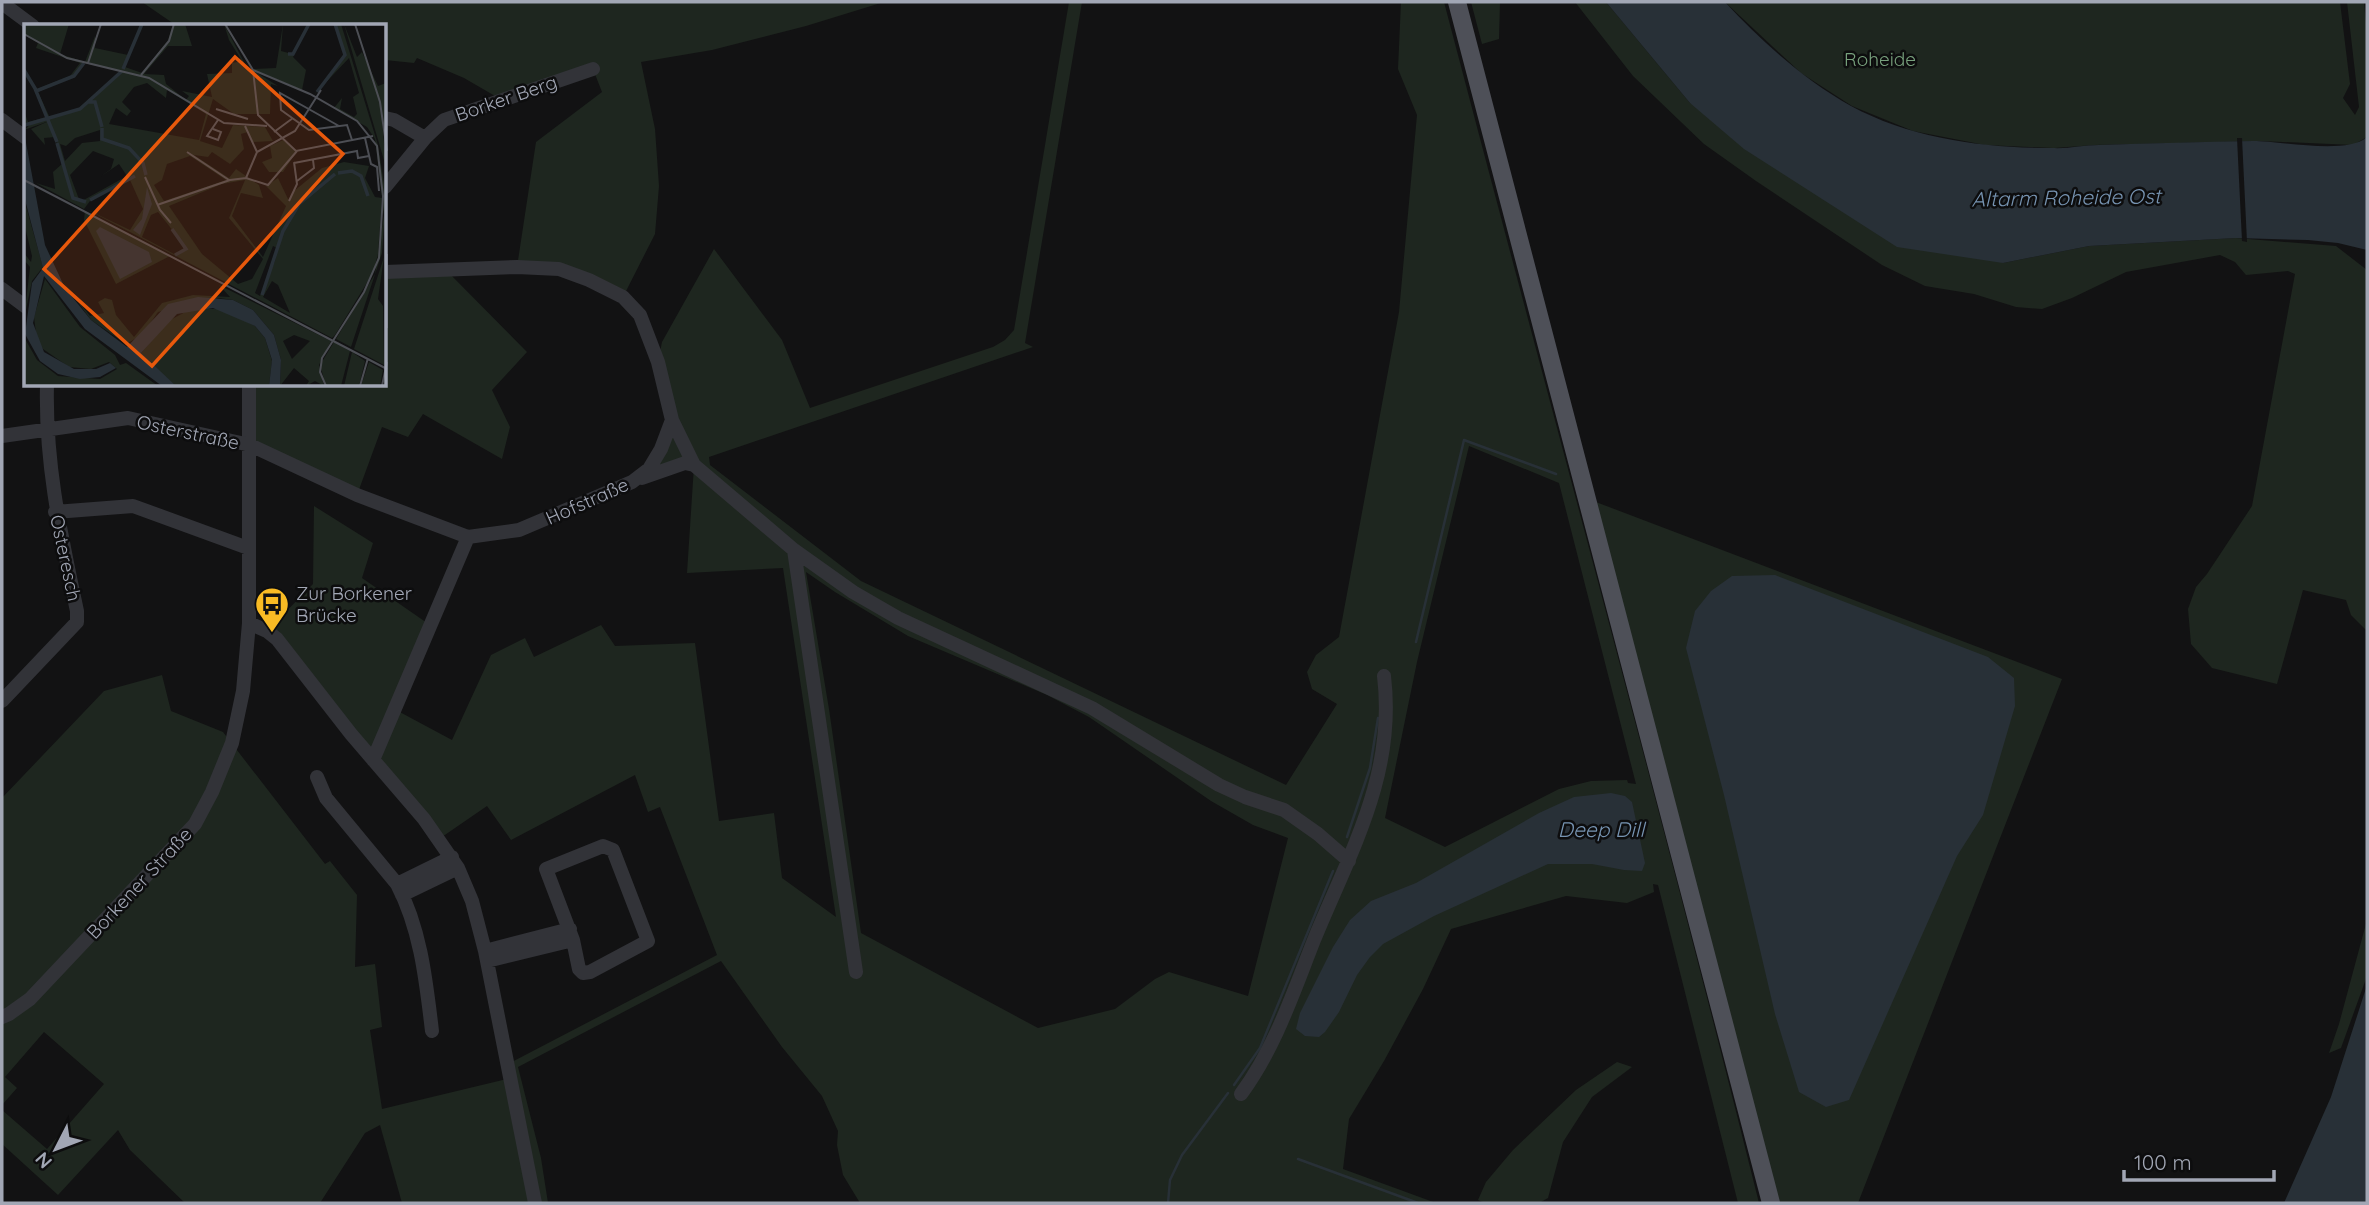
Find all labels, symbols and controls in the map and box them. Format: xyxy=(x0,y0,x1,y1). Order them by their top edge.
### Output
inset map xyxy=(24,24,387,387)
park label: Roheide xyxy=(1844,47,1916,71)
street label: Borker Berg xyxy=(452,69,560,127)
water label: Altarm Roheide Ost xyxy=(1971,182,2164,212)
street label: Osterstraße xyxy=(135,409,241,455)
street label: Hofstraße xyxy=(542,472,632,530)
street label: Osteresch xyxy=(45,513,87,603)
place label: Zur Borkener Brücke xyxy=(296,581,413,627)
bus stop icon: Zur Borkener Brücke xyxy=(253,585,291,634)
water label: Deep Dill xyxy=(1558,816,1647,842)
street label: Borkener Straße xyxy=(81,822,197,944)
north arrow xyxy=(21,1114,91,1184)
scale bar xyxy=(2124,1138,2274,1182)
text: N xyxy=(30,1147,57,1174)
text: 100 m xyxy=(2134,1149,2192,1175)

